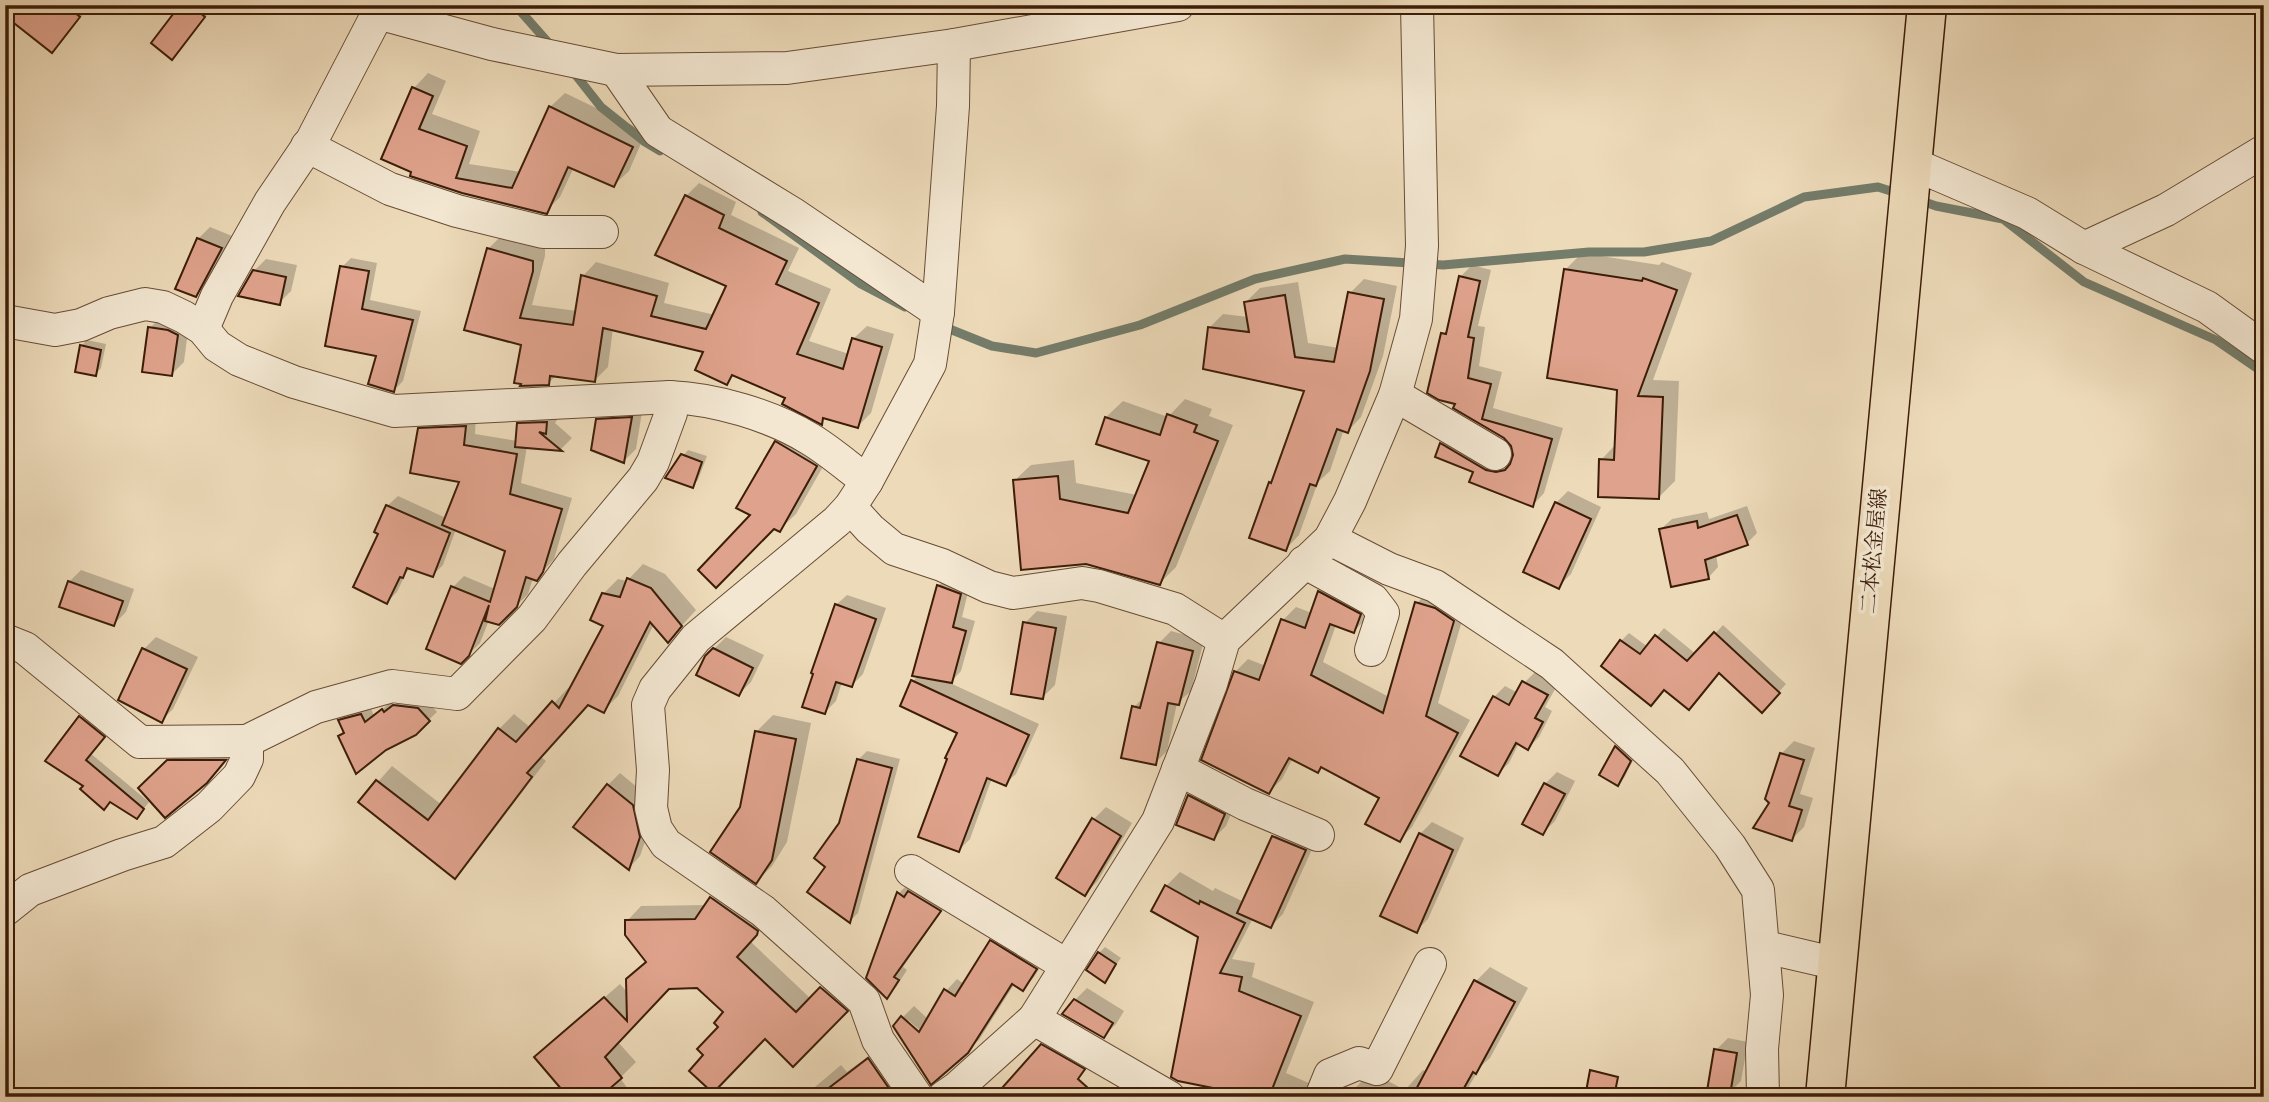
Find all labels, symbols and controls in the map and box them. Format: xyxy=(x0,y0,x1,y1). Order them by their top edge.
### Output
street label: 二本松金屋線 xyxy=(1855,487,1895,615)

